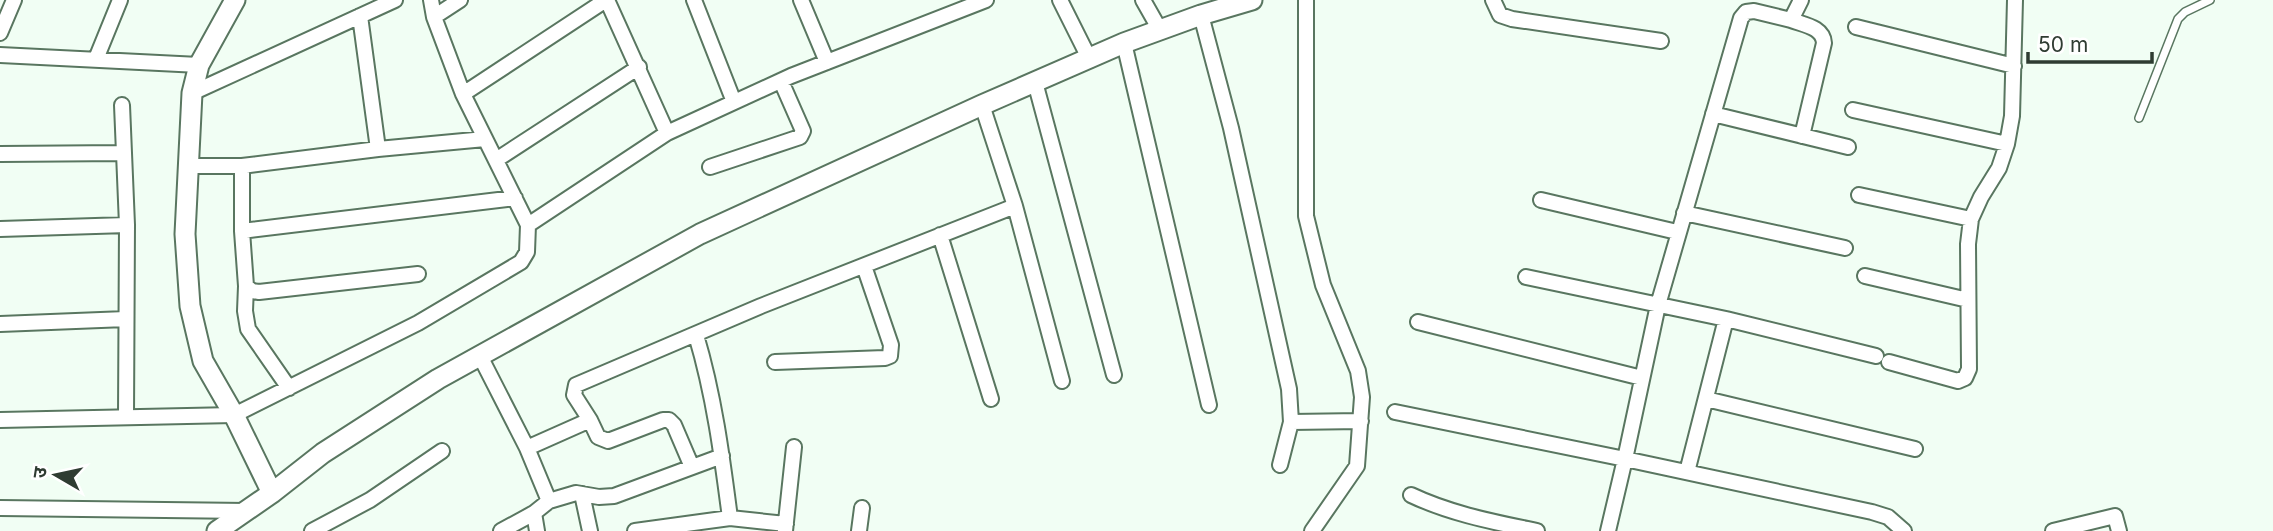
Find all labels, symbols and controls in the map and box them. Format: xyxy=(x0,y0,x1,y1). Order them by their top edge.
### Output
scale bar xyxy=(2028,21,2152,65)
text: 50 m xyxy=(2038,32,2088,57)
north arrow xyxy=(21,440,91,510)
text: उ xyxy=(27,464,52,480)

